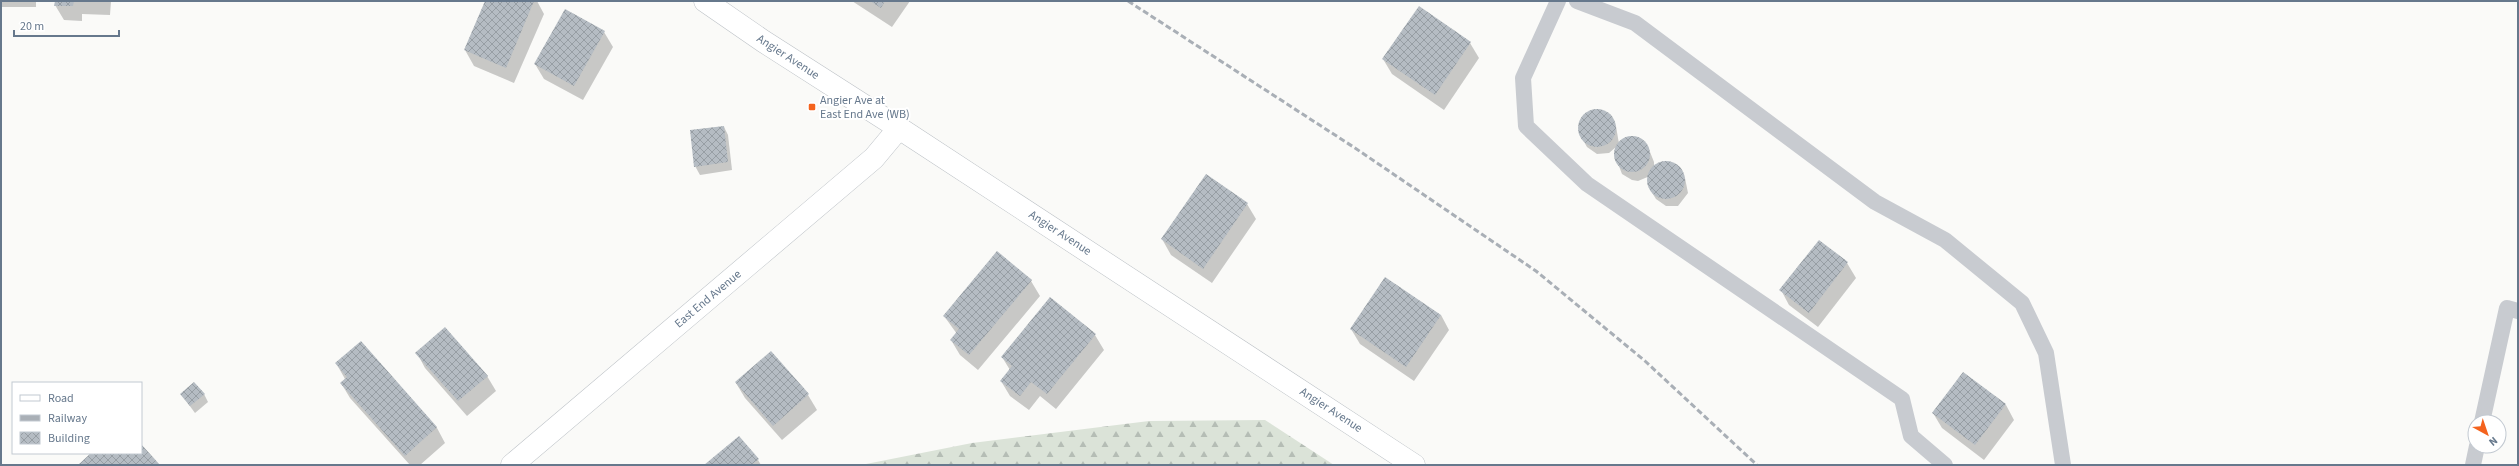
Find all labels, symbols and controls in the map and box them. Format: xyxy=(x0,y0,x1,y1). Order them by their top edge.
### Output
scale bar xyxy=(14,12,119,38)
text: 20 m xyxy=(20,18,44,35)
street label: Angier Avenue xyxy=(753,30,823,84)
place label: Angier Ave at East End Ave (WB) xyxy=(820,92,910,123)
marker: Angier Ave at East End Ave (WB) xyxy=(807,102,817,112)
street label: Angier Avenue xyxy=(1025,206,1095,260)
street label: East End Avenue xyxy=(671,266,745,332)
legend xyxy=(12,382,142,454)
street label: Angier Avenue xyxy=(1296,383,1366,437)
text: Road xyxy=(48,390,74,407)
text: Railway xyxy=(48,410,87,427)
north arrow xyxy=(2467,414,2507,454)
text: Building xyxy=(48,430,90,447)
text: N xyxy=(2485,433,2501,449)

